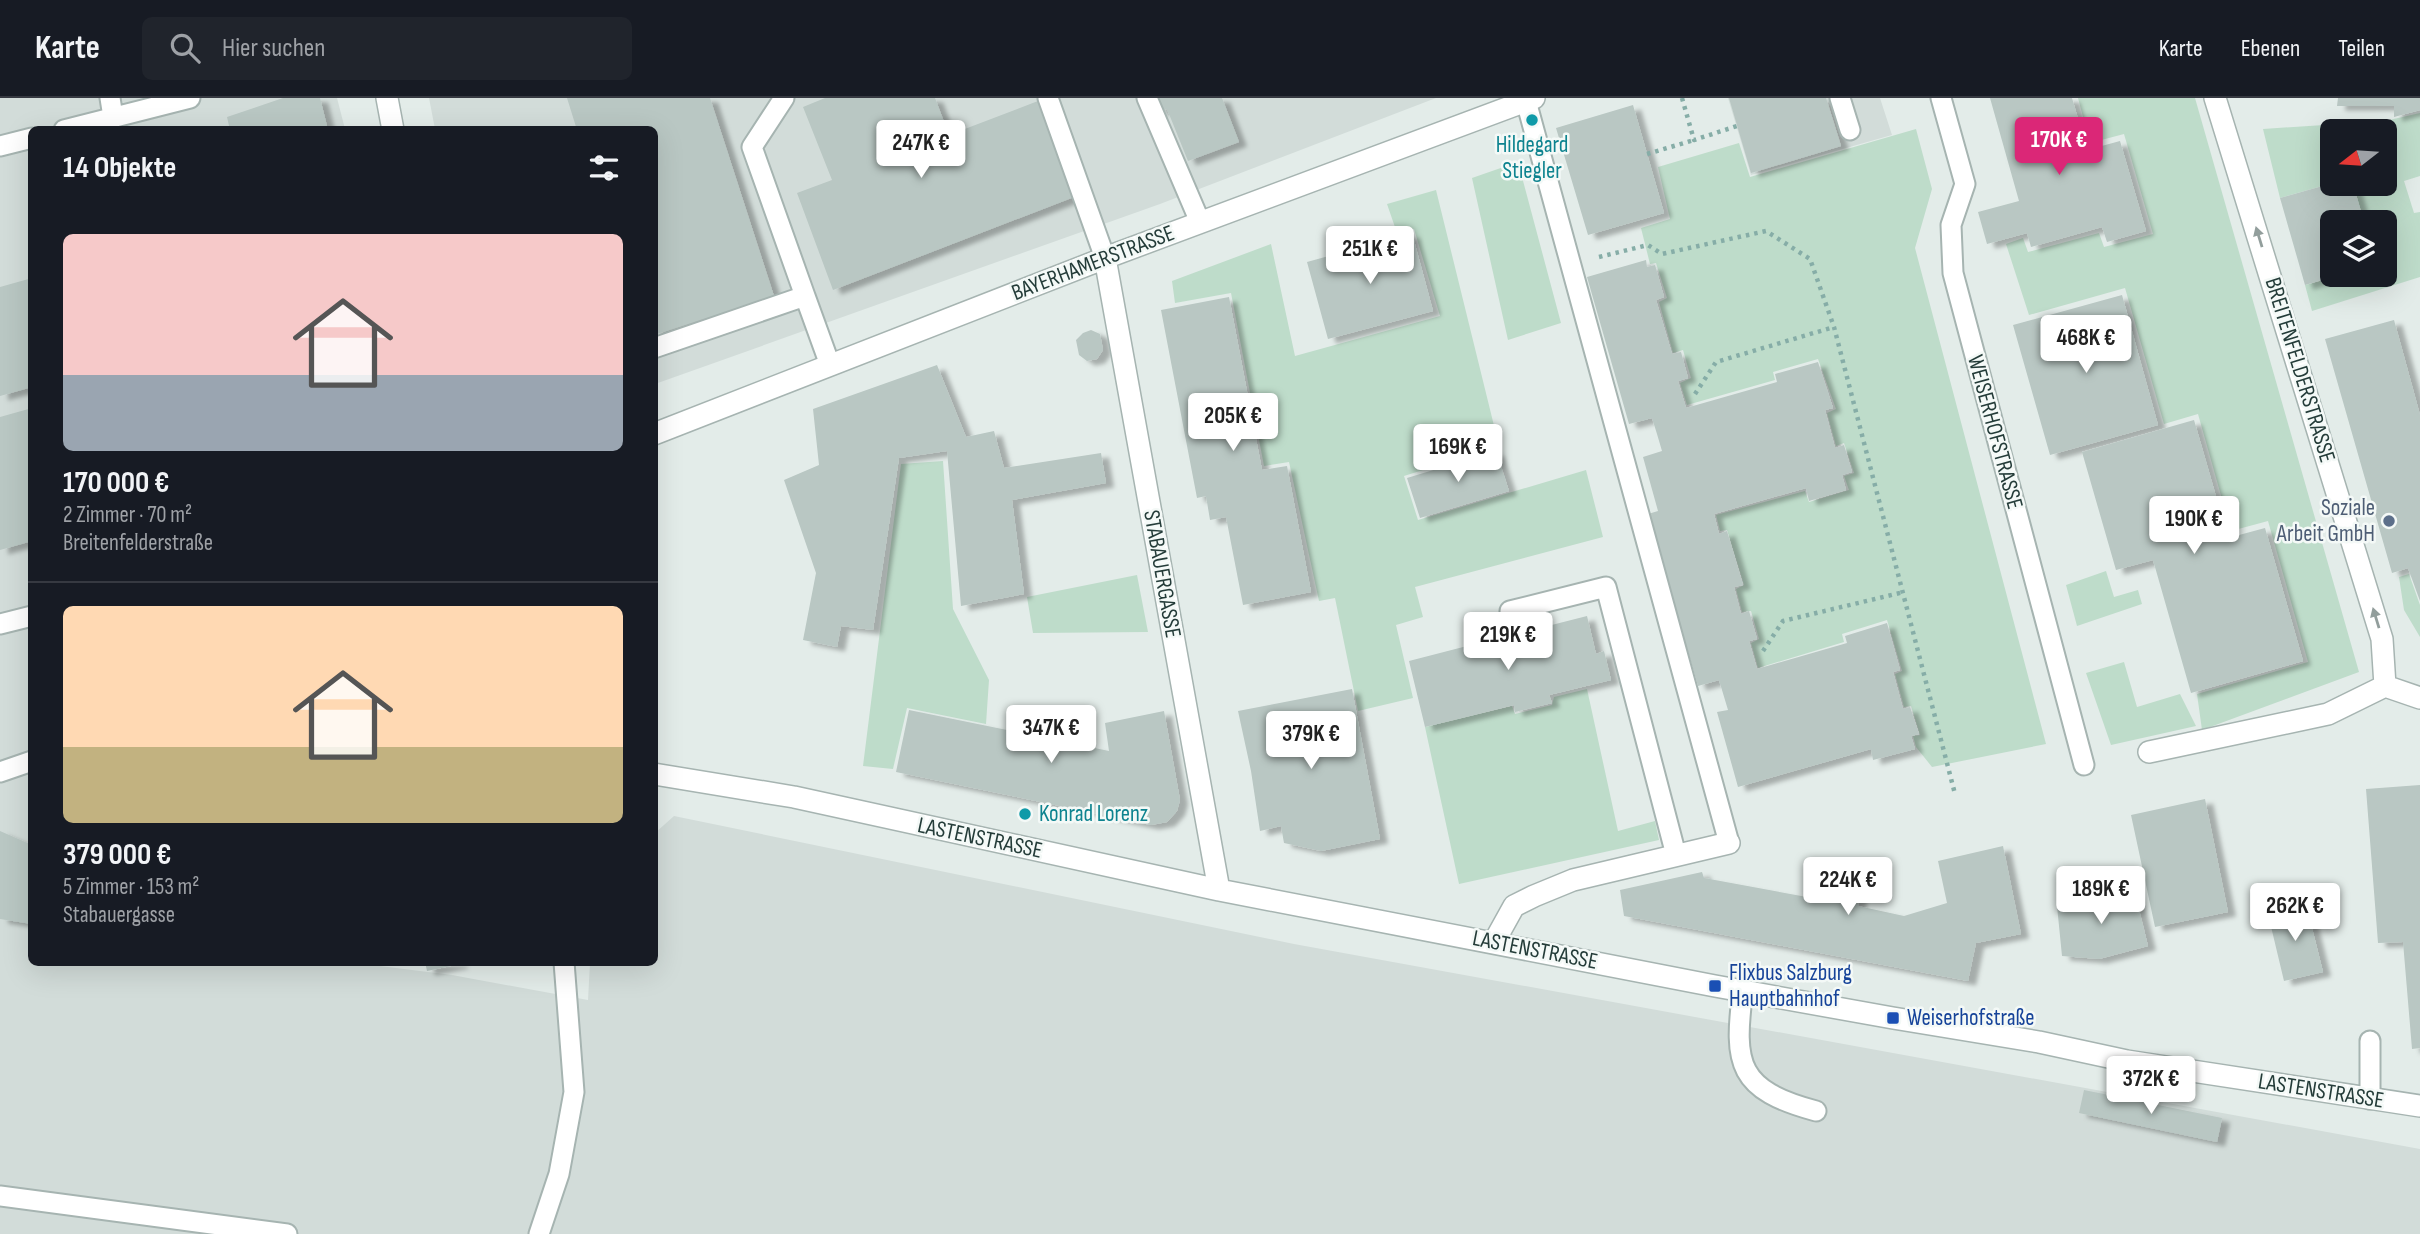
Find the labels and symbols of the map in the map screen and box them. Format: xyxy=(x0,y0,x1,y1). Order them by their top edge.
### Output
marker: Hildegard Stiegler xyxy=(1524,112,1540,128)
pin: 170K € xyxy=(2002,118,2116,177)
north arrow xyxy=(2320,119,2398,196)
pin: 247K € xyxy=(864,120,978,180)
place label: Hildegard Stiegler xyxy=(1496,131,1568,185)
street label: BAYERHAMERSTRASSE xyxy=(1008,219,1178,307)
pin: 251K € xyxy=(1313,226,1427,286)
one-way arrow xyxy=(2253,226,2264,247)
street label: BREITENFELDERSTRASSE xyxy=(2259,274,2341,466)
pin: 468K € xyxy=(2029,316,2143,375)
street label: WEISERHOFSTRASSE xyxy=(1961,352,2029,512)
pin: 205K € xyxy=(1176,394,1290,453)
pin: 169K € xyxy=(1401,424,1515,484)
place label: Soziale Arbeit GmbH xyxy=(2276,494,2375,548)
pin: 190K € xyxy=(2137,496,2251,556)
street label: STABAUERGASSE xyxy=(1137,508,1187,640)
marker: Soziale Arbeit GmbH xyxy=(2381,513,2397,529)
one-way arrow xyxy=(2370,608,2381,629)
pin: 219K € xyxy=(1451,612,1565,672)
pin: 347K € xyxy=(994,706,1108,765)
pin: 379K € xyxy=(1254,712,1368,771)
place label: Konrad Lorenz xyxy=(1039,800,1148,828)
marker: Konrad Lorenz xyxy=(1017,806,1033,822)
street label: LASTENSTRASSE xyxy=(915,811,1045,865)
pin: 224K € xyxy=(1791,858,1905,917)
pin: 189K € xyxy=(2044,866,2158,926)
pin: 262K € xyxy=(2238,884,2352,943)
street label: LASTENSTRASSE xyxy=(1470,924,1600,976)
place label: Flixbus Salzburg Hauptbahnhof xyxy=(1729,959,1852,1013)
marker: Flixbus Salzburg Hauptbahnhof xyxy=(1707,978,1723,994)
place label: Weiserhofstraße xyxy=(1907,1004,2034,1032)
marker: Weiserhofstraße xyxy=(1885,1010,1901,1026)
pin: 372K € xyxy=(2094,1056,2208,1116)
street label: LASTENSTRASSE xyxy=(2256,1067,2386,1115)

